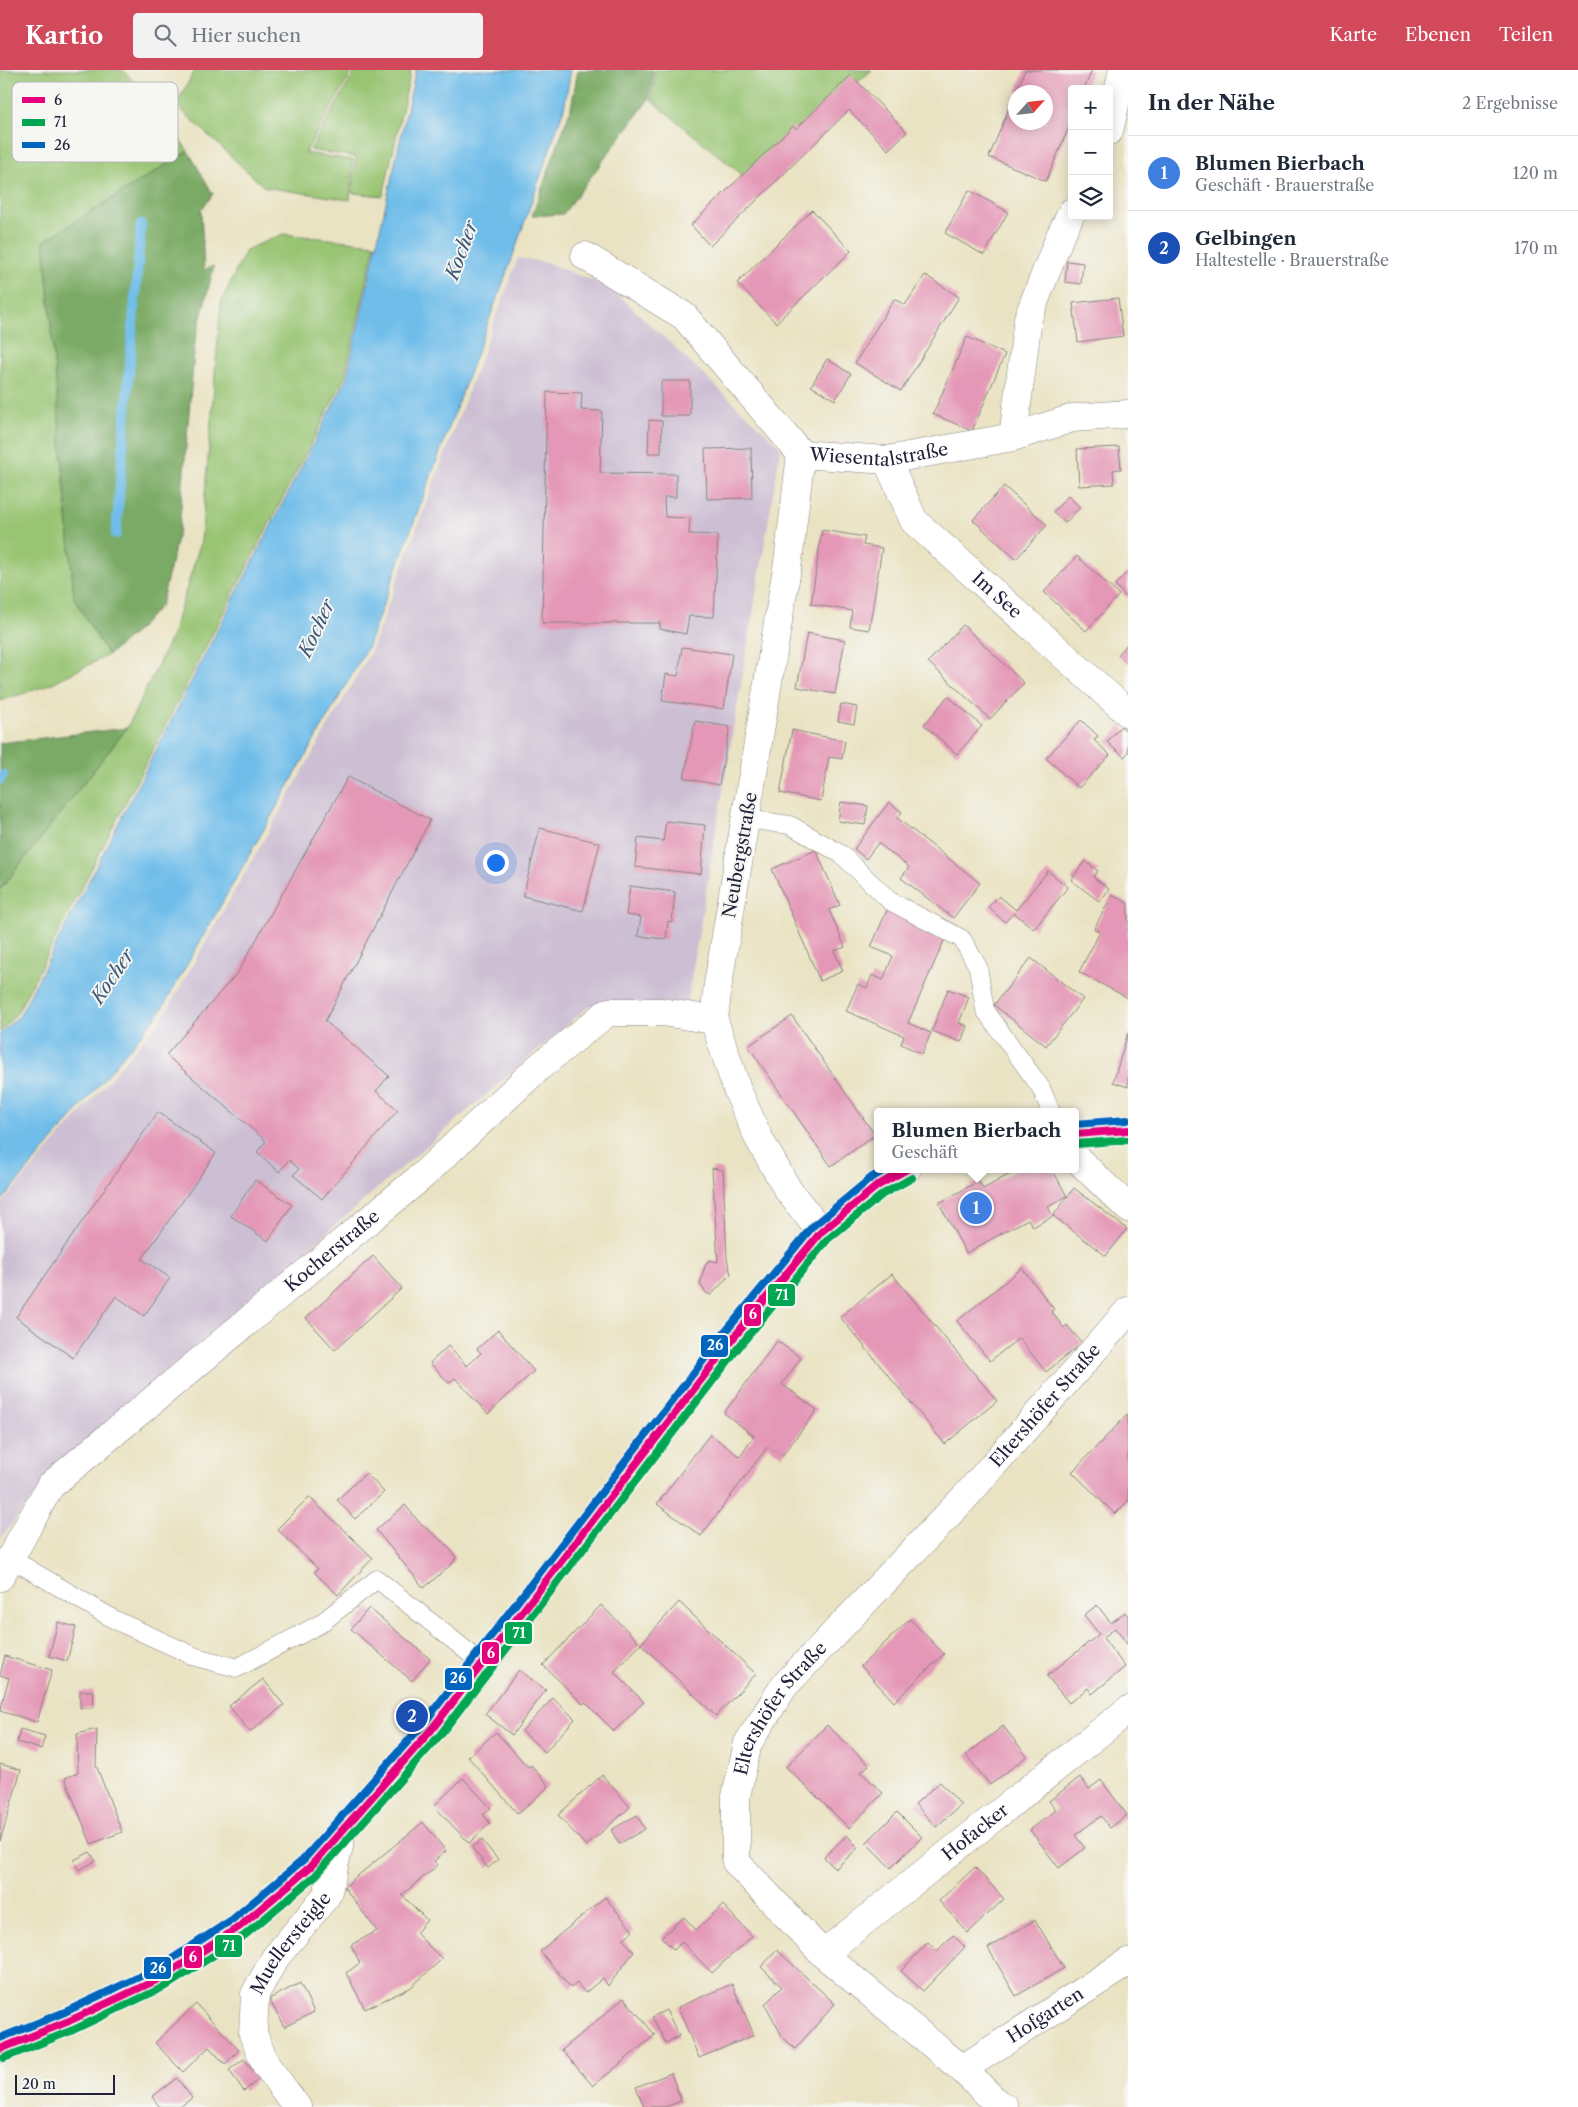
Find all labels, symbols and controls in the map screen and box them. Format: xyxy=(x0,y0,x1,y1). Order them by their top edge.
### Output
search box xyxy=(133,13,483,58)
text: Kartio xyxy=(25,21,103,50)
icon: search xyxy=(151,21,179,49)
text: Hier suchen xyxy=(191,24,301,47)
text: Karte xyxy=(1329,24,1377,46)
text: Ebenen xyxy=(1405,24,1471,46)
text: Teilen xyxy=(1499,24,1553,46)
legend xyxy=(12,82,178,162)
north arrow xyxy=(1008,85,1053,130)
map controls xyxy=(1068,85,1113,220)
button: + xyxy=(1068,85,1113,130)
text: In der Nähe xyxy=(1148,90,1275,115)
text: 6 xyxy=(54,91,62,109)
text: 2 Ergebnisse xyxy=(1462,93,1558,113)
text: 71 xyxy=(54,113,67,131)
button: − xyxy=(1068,130,1113,175)
text: 26 xyxy=(54,136,70,154)
text: Blumen Bierbach xyxy=(1195,152,1365,175)
text: 1 xyxy=(1160,163,1168,183)
text: 120 m xyxy=(1513,163,1558,183)
button: layers xyxy=(1068,175,1113,220)
text: Geschäft · Brauerstraße xyxy=(1195,175,1374,195)
water label: Kocher xyxy=(440,217,483,285)
text: Gelbingen xyxy=(1195,227,1297,250)
text: 2 xyxy=(1159,238,1169,258)
text: 170 m xyxy=(1514,238,1558,258)
text: Haltestelle · Brauerstraße xyxy=(1195,250,1389,270)
street label: Wiesentalstraße xyxy=(808,438,950,471)
street label: Im See xyxy=(967,567,1026,623)
water label: Kocher xyxy=(292,595,340,663)
street label: Neubergstraße xyxy=(718,790,762,920)
your location xyxy=(483,850,509,876)
water label: Kocher xyxy=(85,944,140,1010)
popup xyxy=(874,1108,1079,1173)
text: Blumen Bierbach xyxy=(892,1119,1061,1142)
text: Geschäft xyxy=(892,1142,958,1162)
pin: 1 xyxy=(960,1189,992,1227)
street label: Kocherstraße xyxy=(280,1205,384,1297)
line badge: 71 xyxy=(767,1283,796,1307)
text: 71 xyxy=(775,1286,789,1304)
line badge: 6 xyxy=(743,1303,762,1327)
text: 6 xyxy=(749,1305,757,1323)
line badge: 26 xyxy=(700,1334,729,1358)
text: 26 xyxy=(707,1336,723,1354)
street label: Eltershöfer Straße xyxy=(985,1339,1105,1472)
line badge: 71 xyxy=(504,1621,533,1645)
text: 71 xyxy=(512,1624,526,1642)
street label: Eltershöfer Straße xyxy=(730,1637,831,1777)
line badge: 6 xyxy=(481,1641,500,1665)
text: 6 xyxy=(487,1644,495,1662)
line badge: 26 xyxy=(444,1667,473,1691)
text: 26 xyxy=(450,1669,466,1687)
pin: 2 xyxy=(396,1697,428,1735)
street label: Hofacker xyxy=(938,1799,1013,1865)
street label: Muellersteigle xyxy=(246,1888,336,1998)
line badge: 71 xyxy=(214,1934,243,1958)
text: 71 xyxy=(222,1937,236,1955)
line badge: 6 xyxy=(183,1945,203,1969)
text: 6 xyxy=(189,1948,197,1966)
line badge: 26 xyxy=(143,1956,172,1980)
text: 26 xyxy=(150,1959,166,1977)
street label: Hofgarten xyxy=(1003,1983,1088,2048)
scale bar xyxy=(15,2072,115,2095)
text: 20 m xyxy=(22,2075,56,2093)

